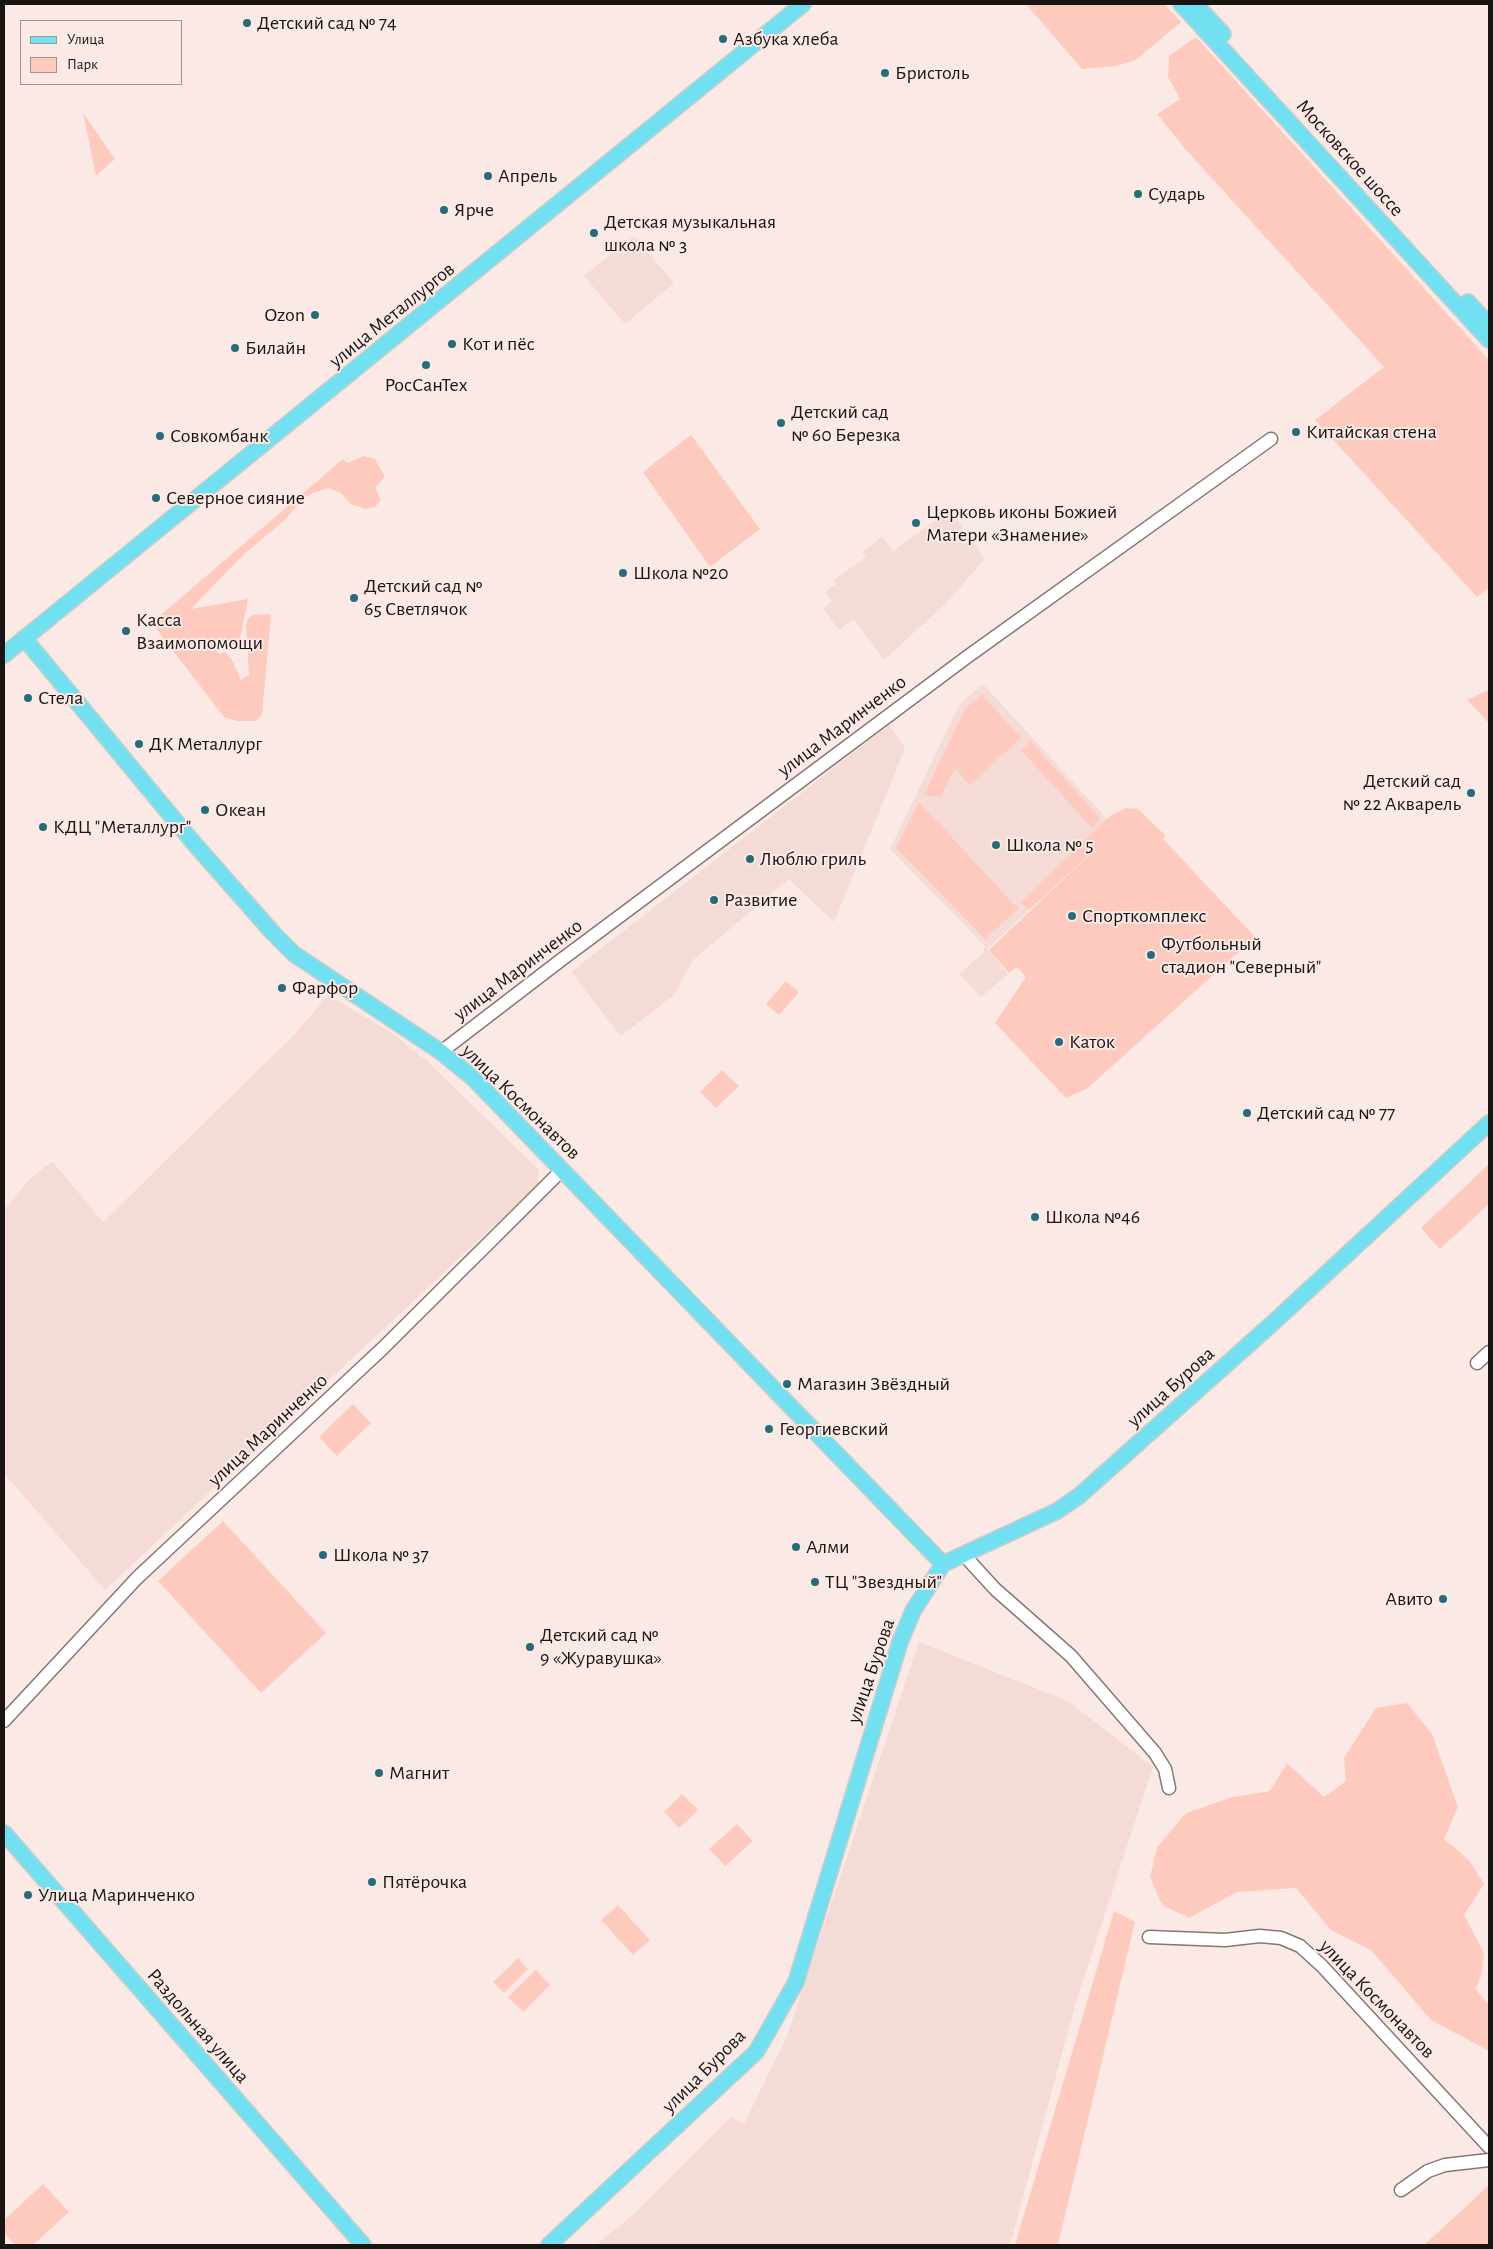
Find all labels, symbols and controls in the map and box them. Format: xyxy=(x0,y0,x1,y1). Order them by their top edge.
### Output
place label: Детский сад № 74 xyxy=(257,11,397,35)
marker: Детский сад № 74 xyxy=(241,17,253,29)
legend xyxy=(20,20,182,85)
place label: Азбука хлеба xyxy=(733,27,839,51)
text: Улица xyxy=(67,32,104,47)
marker: Азбука хлеба xyxy=(717,33,729,45)
text: Парк xyxy=(67,57,98,72)
place label: Бристоль xyxy=(895,61,969,85)
marker: Бристоль xyxy=(879,67,891,79)
street label: Московское шоссе xyxy=(1291,94,1409,222)
place label: Апрель xyxy=(498,164,557,188)
marker: Апрель xyxy=(482,170,494,182)
place label: Сударь xyxy=(1148,182,1205,206)
marker: Сударь xyxy=(1132,188,1144,200)
place label: Ярче xyxy=(454,198,494,222)
marker: Ярче xyxy=(438,204,450,216)
place label: Детская музыкальная школа № 3 xyxy=(604,210,776,257)
marker: Детская музыкальная школа № 3 xyxy=(588,227,600,239)
street label: улица Металлургов xyxy=(324,257,460,373)
place label: Ozon xyxy=(264,303,305,327)
marker: Ozon xyxy=(309,309,321,321)
place label: Кот и пёс xyxy=(462,332,535,356)
place label: Билайн xyxy=(245,336,306,360)
marker: Кот и пёс xyxy=(446,338,458,350)
marker: Билайн xyxy=(229,342,241,354)
marker: РосСанТех xyxy=(420,359,432,371)
place label: РосСанТех xyxy=(384,373,468,397)
place label: Детский сад № 60 Березка xyxy=(791,400,901,447)
marker: Детский сад № 60 Березка xyxy=(775,417,787,429)
place label: Китайская стена xyxy=(1306,420,1437,444)
place label: Совкомбанк xyxy=(170,424,268,448)
marker: Китайская стена xyxy=(1290,426,1302,438)
marker: Совкомбанк xyxy=(154,430,166,442)
place label: Северное сияние xyxy=(166,486,305,510)
marker: Северное сияние xyxy=(150,492,162,504)
place label: Церковь иконы Божией Матери «Знамение» xyxy=(926,500,1117,547)
marker: Церковь иконы Божией Матери «Знамение» xyxy=(910,517,922,529)
place label: Школа №20 xyxy=(633,561,729,585)
marker: Школа №20 xyxy=(617,567,629,579)
place label: Детский сад № 65 Светлячок xyxy=(364,574,482,621)
marker: Детский сад № 65 Светлячок xyxy=(348,592,360,604)
place label: Касса Взаимопомощи xyxy=(136,608,263,655)
marker: Касса Взаимопомощи xyxy=(120,625,132,637)
street label: улица Маринченко xyxy=(773,670,911,782)
place label: Стела xyxy=(38,686,83,710)
marker: Стела xyxy=(22,692,34,704)
place label: ДК Металлург xyxy=(149,732,262,756)
marker: ДК Металлург xyxy=(133,738,145,750)
place label: Детский сад № 22 Акварель xyxy=(1343,769,1461,816)
marker: Детский сад № 22 Акварель xyxy=(1465,787,1477,799)
place label: Океан xyxy=(215,798,266,822)
marker: Океан xyxy=(199,804,211,816)
place label: КДЦ "Металлург" xyxy=(53,815,191,839)
marker: КДЦ "Металлург" xyxy=(37,821,49,833)
place label: Школа № 5 xyxy=(1006,833,1094,857)
marker: Школа № 5 xyxy=(990,839,1002,851)
place label: Люблю гриль xyxy=(760,847,866,871)
marker: Люблю гриль xyxy=(744,853,756,865)
place label: Развитие xyxy=(724,888,797,912)
marker: Развитие xyxy=(708,894,720,906)
place label: Спорткомплекс xyxy=(1082,904,1206,928)
marker: Спорткомплекс xyxy=(1066,910,1078,922)
street label: улица Маринченко xyxy=(449,914,587,1026)
place label: Футбольный стадион "Северный" xyxy=(1161,932,1321,979)
marker: Футбольный стадион "Северный" xyxy=(1145,949,1157,961)
place label: Фарфор xyxy=(292,976,358,1000)
marker: Фарфор xyxy=(276,982,288,994)
place label: Каток xyxy=(1069,1030,1115,1054)
marker: Каток xyxy=(1053,1036,1065,1048)
street label: улица Космонавтов xyxy=(457,1039,585,1165)
place label: Детский сад № 77 xyxy=(1257,1101,1395,1125)
marker: Детский сад № 77 xyxy=(1241,1107,1253,1119)
place label: Школа №46 xyxy=(1045,1205,1140,1229)
marker: Школа №46 xyxy=(1029,1211,1041,1223)
street label: улица Бурова xyxy=(1122,1342,1220,1432)
street label: улица Маринченко xyxy=(203,1368,333,1492)
place label: Магазин Звёздный xyxy=(797,1372,950,1396)
marker: Магазин Звёздный xyxy=(781,1378,793,1390)
place label: Георгиевский xyxy=(779,1417,889,1441)
marker: Георгиевский xyxy=(763,1423,775,1435)
place label: Алми xyxy=(806,1535,850,1559)
marker: Алми xyxy=(790,1541,802,1553)
place label: Школа № 37 xyxy=(333,1543,429,1567)
marker: Школа № 37 xyxy=(317,1549,329,1561)
place label: ТЦ "Звездный" xyxy=(825,1570,942,1594)
marker: ТЦ "Звездный" xyxy=(809,1576,821,1588)
place label: Авито xyxy=(1385,1587,1433,1611)
marker: Авито xyxy=(1437,1593,1449,1605)
street label: улица Бурова xyxy=(842,1616,900,1726)
place label: Детский сад № 9 «Журавушка» xyxy=(540,1623,662,1670)
marker: Детский сад № 9 «Журавушка» xyxy=(524,1641,536,1653)
place label: Магнит xyxy=(389,1761,449,1785)
marker: Магнит xyxy=(373,1767,385,1779)
place label: Пятёрочка xyxy=(382,1870,467,1894)
marker: Пятёрочка xyxy=(366,1876,378,1888)
place label: Улица Маринченко xyxy=(38,1883,195,1907)
marker: Улица Маринченко xyxy=(22,1889,34,1901)
street label: улица Космонавтов xyxy=(1314,1935,1440,2063)
street label: Раздольная улица xyxy=(142,1964,254,2088)
street label: улица Бурова xyxy=(657,2024,751,2118)

